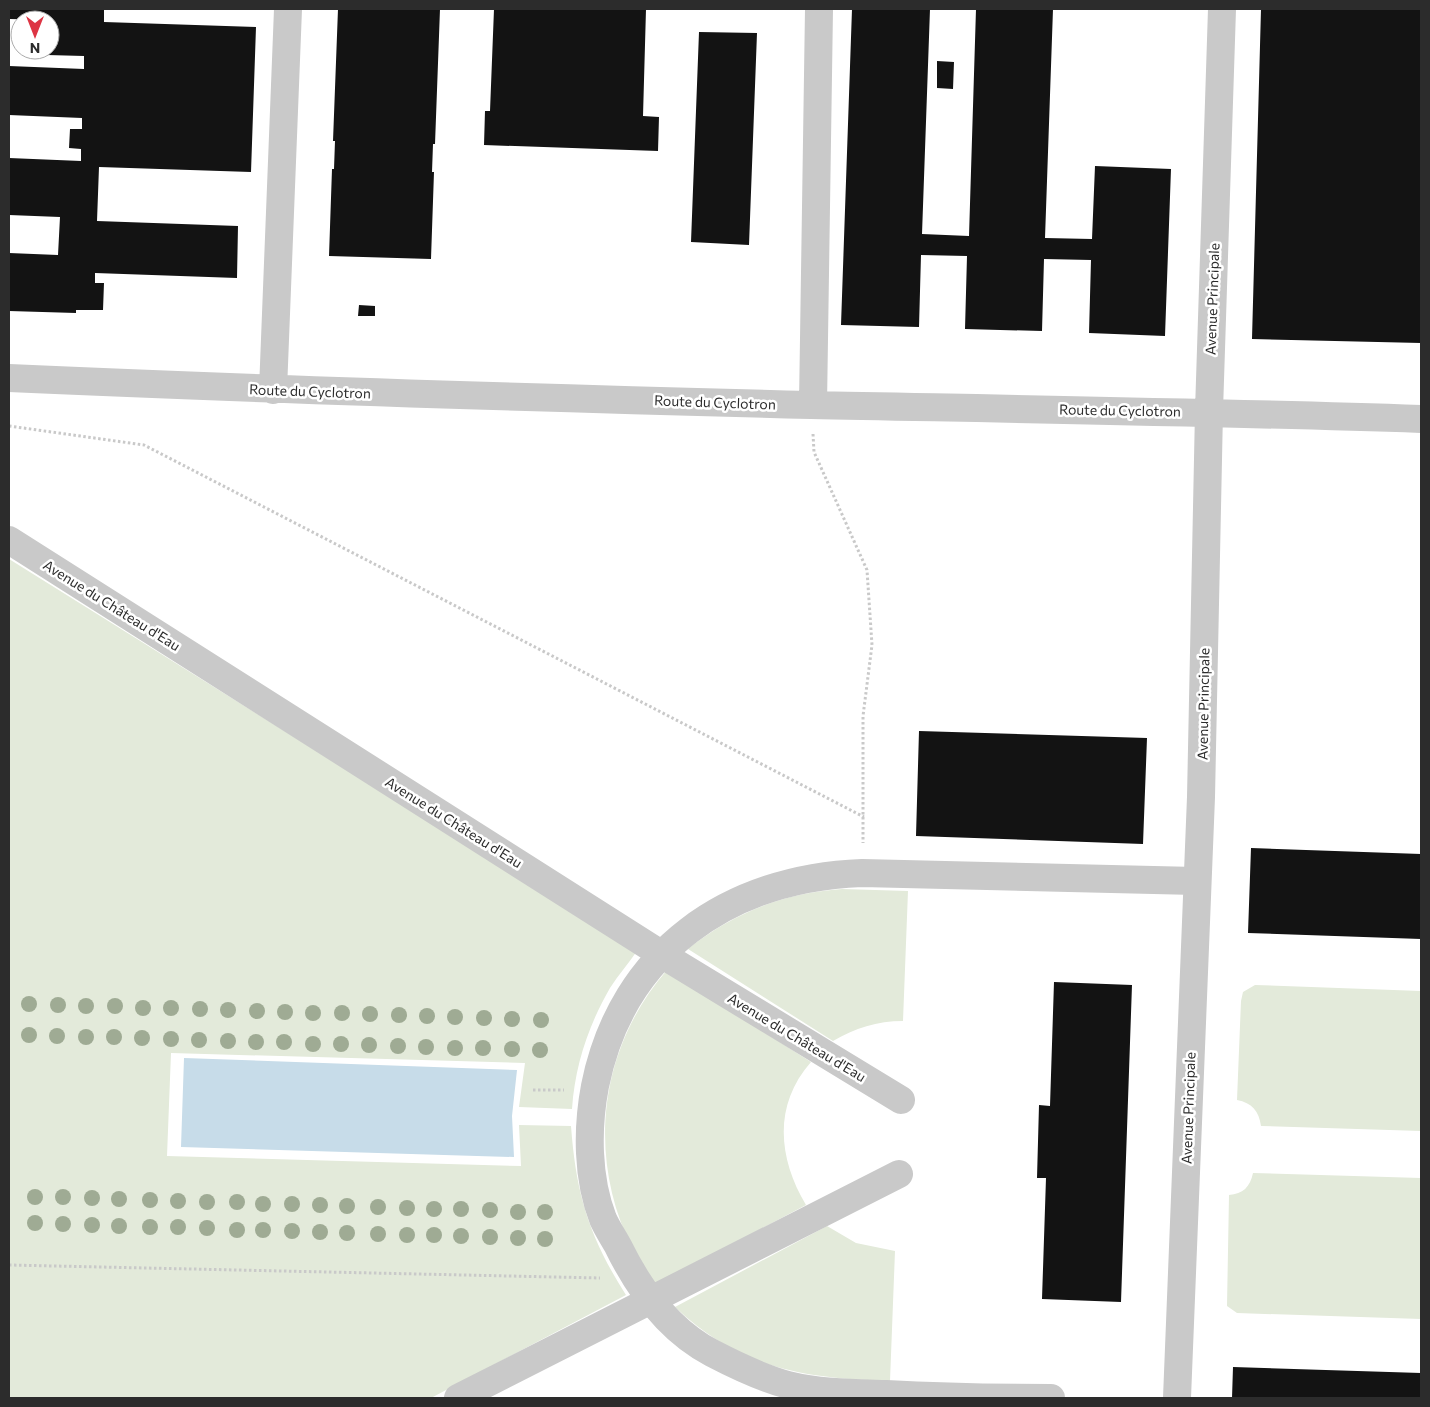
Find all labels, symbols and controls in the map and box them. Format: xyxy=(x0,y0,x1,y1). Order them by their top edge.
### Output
north arrow xyxy=(10,10,60,60)
text: N xyxy=(30,40,40,57)
street label: Avenue Principale xyxy=(1202,243,1222,355)
street label: Route du Cyclotron xyxy=(249,380,371,402)
street label: Route du Cyclotron xyxy=(654,391,776,413)
street label: Route du Cyclotron xyxy=(1059,400,1181,420)
street label: Avenue du Château d'Eau xyxy=(40,556,184,654)
street label: Avenue Principale xyxy=(1194,648,1212,760)
street label: Avenue du Château d'Eau xyxy=(382,773,526,871)
street label: Avenue du Château d'Eau xyxy=(725,989,869,1085)
street label: Avenue Principale xyxy=(1178,1052,1198,1164)

